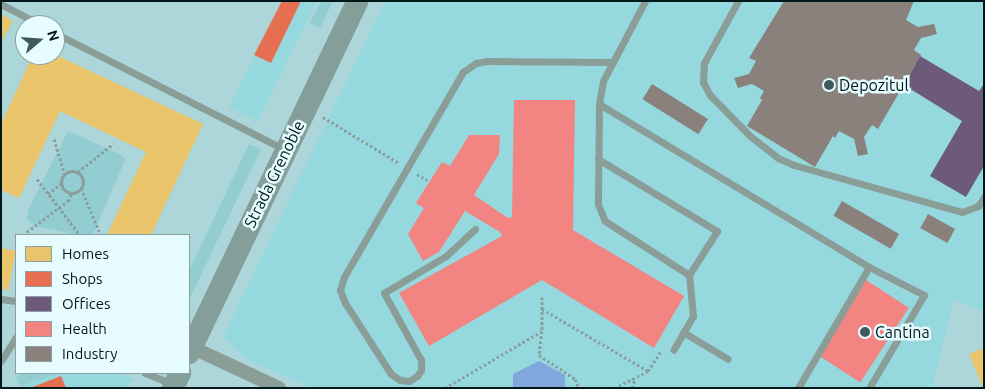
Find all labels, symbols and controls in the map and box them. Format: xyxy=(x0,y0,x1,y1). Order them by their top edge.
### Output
north arrow xyxy=(15,15,65,65)
text: N xyxy=(44,28,63,43)
place label: Depozitul xyxy=(839,75,909,95)
marker: Depozitul xyxy=(823,79,835,91)
street label: Strada Grenoble xyxy=(240,117,308,231)
legend xyxy=(15,234,190,374)
text: Homes xyxy=(62,245,109,262)
text: Shops xyxy=(62,270,103,287)
text: Offices xyxy=(62,295,110,312)
text: Health xyxy=(62,320,107,337)
place label: Cantina xyxy=(875,322,930,342)
marker: Cantina xyxy=(859,326,871,338)
text: Industry xyxy=(62,345,117,362)

